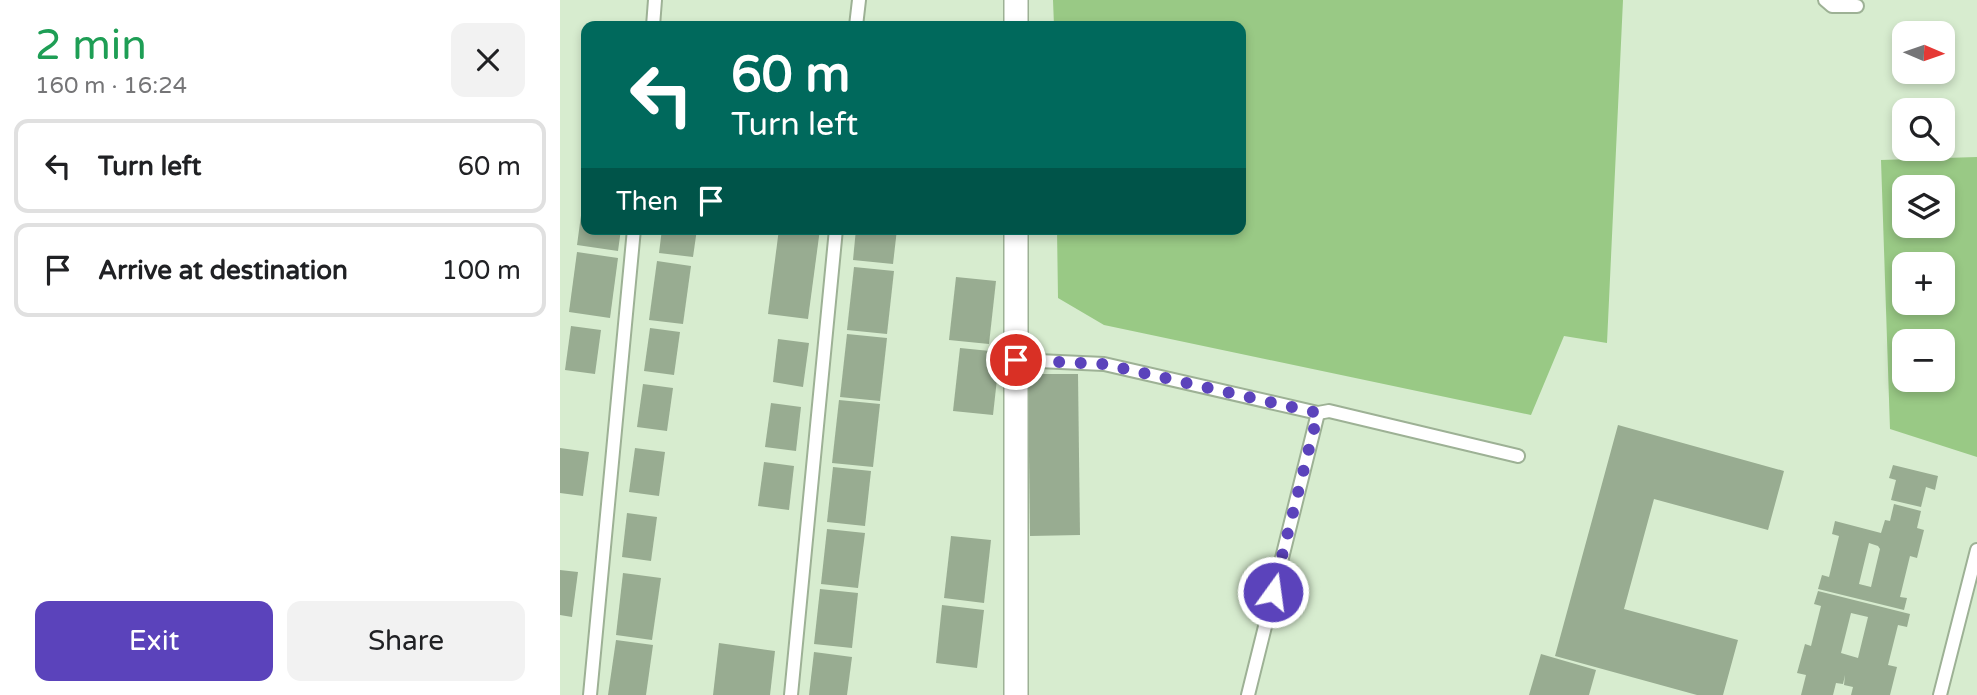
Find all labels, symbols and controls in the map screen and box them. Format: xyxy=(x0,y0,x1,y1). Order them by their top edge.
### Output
text: 2 min xyxy=(35,20,147,71)
north arrow xyxy=(1892,21,1955,84)
map controls xyxy=(1892,21,1955,392)
button: close xyxy=(451,23,525,97)
text: 60 m xyxy=(731,46,850,105)
icon: left xyxy=(616,49,707,140)
text: 160 m · 16:24 xyxy=(35,72,187,100)
button: search xyxy=(1892,98,1955,161)
text: Turn left xyxy=(731,106,858,144)
icon: left xyxy=(39,147,77,185)
text: Turn left xyxy=(98,151,201,182)
text: 60 m xyxy=(458,151,521,182)
button: layers xyxy=(1892,175,1955,238)
icon: arrive xyxy=(692,182,730,220)
text: Then xyxy=(616,186,678,217)
icon: arrive xyxy=(39,251,77,289)
button: + xyxy=(1892,252,1955,315)
text: Arrive at destination xyxy=(98,255,348,286)
text: 100 m xyxy=(441,255,521,286)
button: − xyxy=(1892,329,1955,392)
pin xyxy=(986,330,1046,390)
icon: arrive xyxy=(997,341,1035,379)
position arrow xyxy=(1236,555,1310,629)
button: Exit xyxy=(35,601,273,681)
button: Share xyxy=(287,601,525,681)

